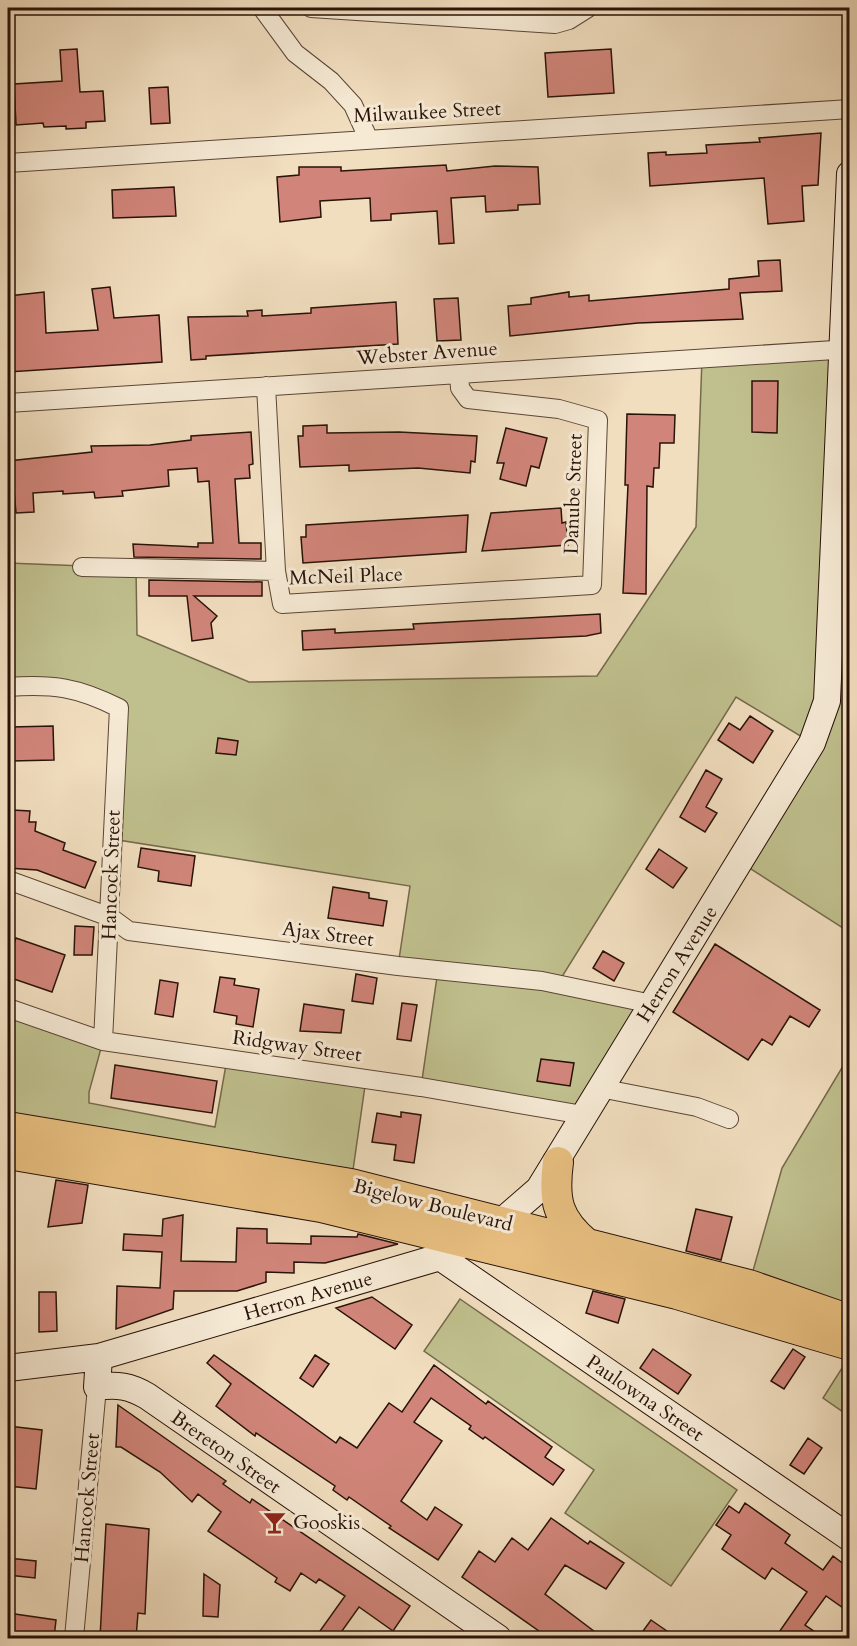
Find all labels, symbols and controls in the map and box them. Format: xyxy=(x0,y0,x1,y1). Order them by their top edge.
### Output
street label: Milwaukee Street xyxy=(353,95,502,129)
street label: Webster Avenue xyxy=(354,335,499,371)
street label: Danube Street xyxy=(557,433,589,555)
street label: McNeil Place xyxy=(289,561,403,591)
street label: Hancock Street xyxy=(95,809,127,940)
street label: Herron Avenue xyxy=(630,901,724,1027)
street label: Ajax Street xyxy=(281,915,376,953)
street label: Ridgway Street xyxy=(231,1024,364,1069)
street label: Bigelow Boulevard xyxy=(351,1172,516,1238)
street label: Herron Avenue xyxy=(240,1265,376,1327)
street label: Paulowna Street xyxy=(581,1349,710,1448)
street label: Brereton Street xyxy=(166,1404,287,1500)
street label: Hancock Street xyxy=(68,1431,106,1564)
bar icon: Gooskis xyxy=(262,1509,288,1535)
place label: Gooskis xyxy=(293,1509,360,1536)

